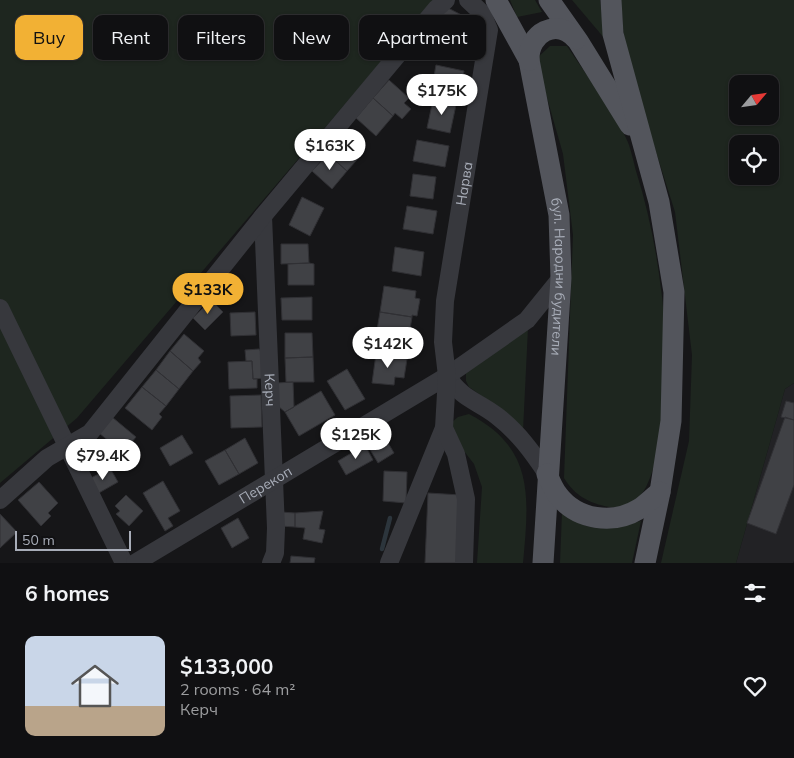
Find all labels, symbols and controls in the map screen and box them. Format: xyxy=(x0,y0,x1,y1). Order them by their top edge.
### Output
chip: Buy xyxy=(15,15,83,60)
chip: Rent xyxy=(93,15,168,60)
chip: Filters xyxy=(178,15,264,60)
chip: New xyxy=(274,15,349,60)
chip: Apartment xyxy=(359,15,486,60)
pin: $175K xyxy=(407,74,477,116)
north arrow xyxy=(729,75,779,125)
map controls xyxy=(729,75,779,185)
text: $175K xyxy=(417,80,467,100)
pin: $163K xyxy=(295,128,365,171)
text: $163K xyxy=(305,135,355,155)
button: locate xyxy=(729,135,779,185)
street label: Нарва xyxy=(452,160,476,207)
street label: бул. Народни будители xyxy=(547,196,570,356)
pin: $133K xyxy=(173,272,243,315)
text: $133K xyxy=(183,279,233,299)
pin: $142K xyxy=(353,326,423,369)
text: $142K xyxy=(363,333,413,353)
street label: Керч xyxy=(261,373,280,407)
pin: $125K xyxy=(321,418,391,460)
text: $125K xyxy=(331,424,381,444)
pin: $79.4K xyxy=(62,438,144,481)
text: $79.4K xyxy=(76,445,130,465)
street label: Перекоп xyxy=(236,462,295,508)
scale bar xyxy=(15,528,131,551)
text: 50 m xyxy=(22,531,55,549)
icon: filters xyxy=(741,579,769,607)
text: 6 homes xyxy=(25,580,109,606)
text: $133,000 xyxy=(180,653,273,679)
icon: home xyxy=(65,656,125,716)
icon: heart xyxy=(741,672,769,700)
text: 2 rooms · 64 m² xyxy=(180,679,295,699)
text: Керч xyxy=(180,699,218,719)

